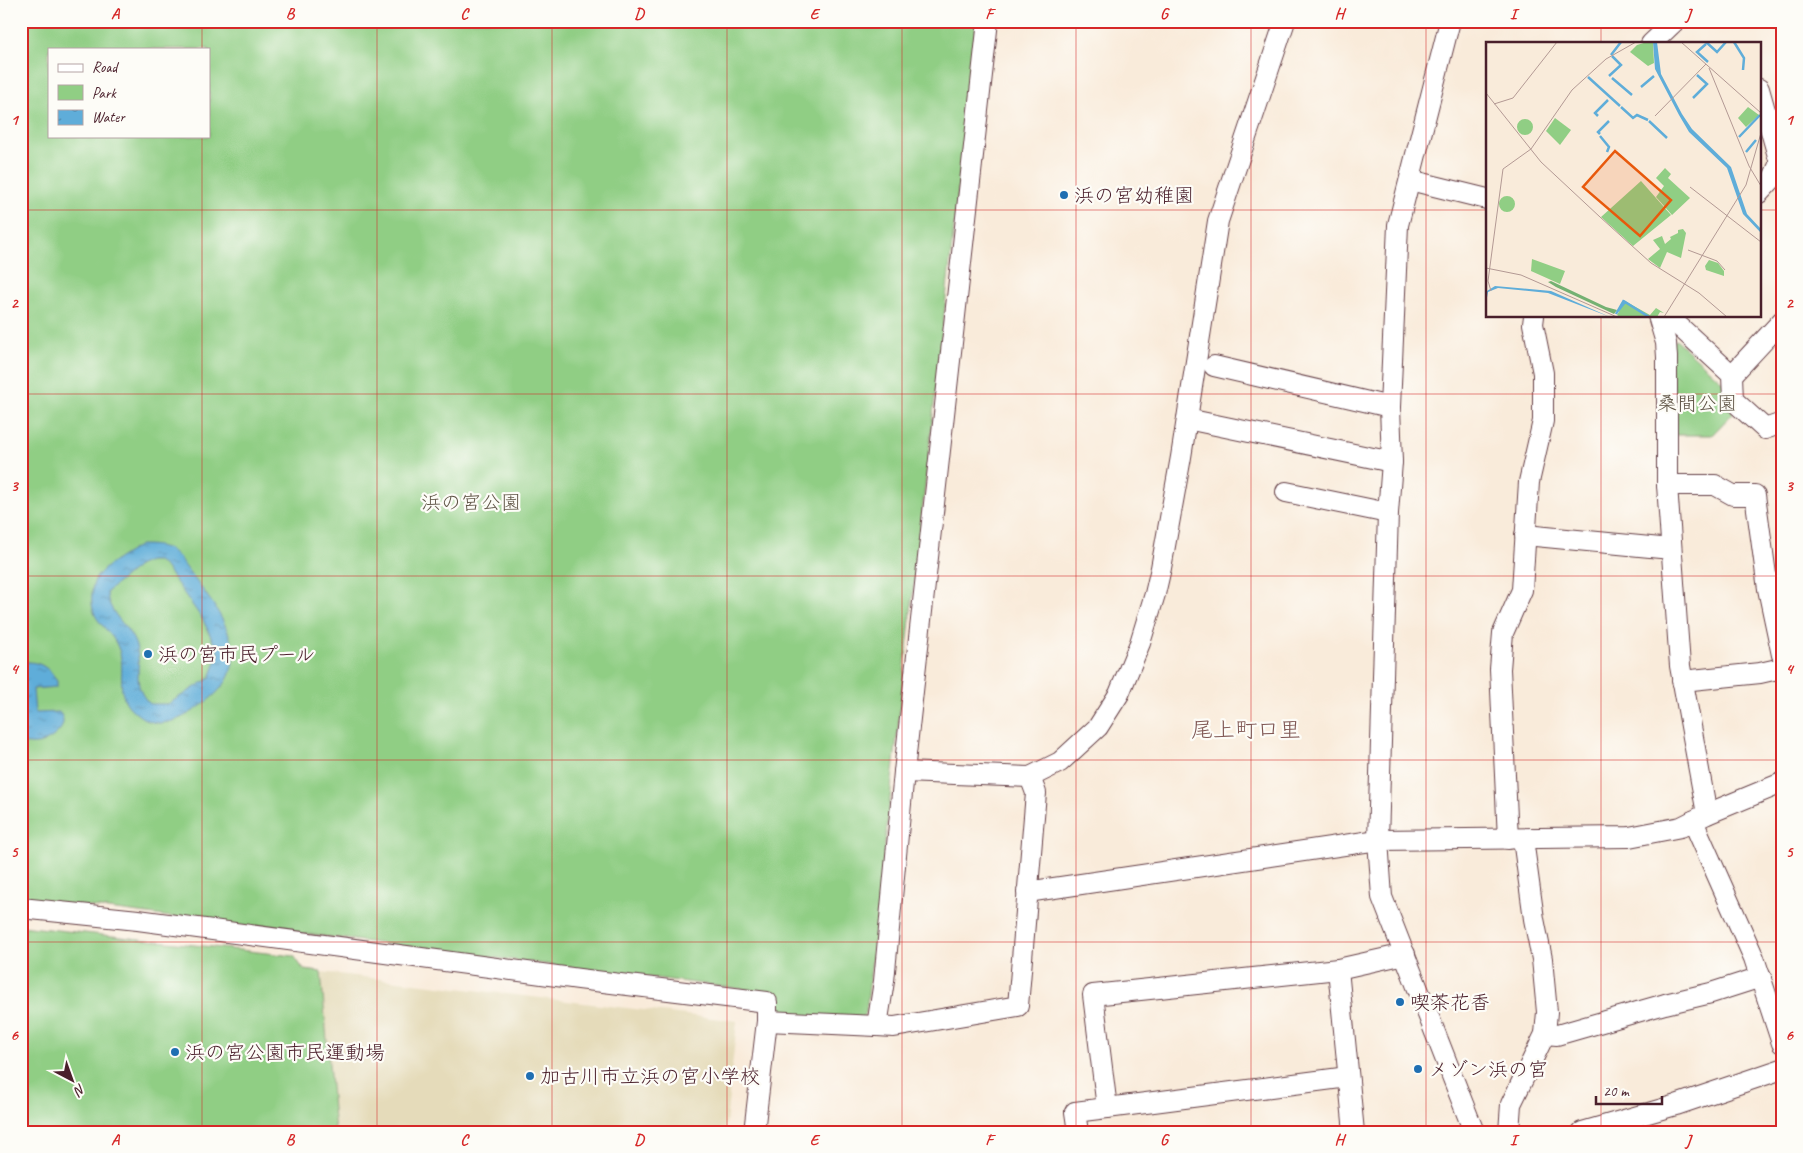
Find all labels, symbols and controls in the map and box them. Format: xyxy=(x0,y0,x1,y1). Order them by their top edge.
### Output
text: A xyxy=(111,4,121,24)
text: B xyxy=(286,4,296,24)
text: C xyxy=(460,4,470,24)
text: D xyxy=(634,4,645,24)
text: E xyxy=(810,4,821,24)
text: F xyxy=(985,4,996,24)
text: G xyxy=(1160,4,1170,24)
text: H xyxy=(1334,4,1346,24)
text: I xyxy=(1510,4,1520,24)
text: J xyxy=(1684,4,1693,24)
inset map xyxy=(1486,42,1760,318)
legend xyxy=(48,48,210,138)
text: Road xyxy=(92,58,119,77)
text: Park xyxy=(92,84,117,103)
text: Water xyxy=(92,108,126,127)
text: 1 xyxy=(10,110,19,130)
text: 1 xyxy=(1785,110,1794,130)
place label: 浜の宮幼稚園 xyxy=(1074,183,1194,208)
marker: 浜の宮幼稚園 xyxy=(1058,189,1070,201)
text: 2 xyxy=(10,293,19,313)
text: 2 xyxy=(1785,293,1794,313)
park label: 桑間公園 xyxy=(1657,391,1737,416)
text: 3 xyxy=(10,476,19,496)
text: 3 xyxy=(1785,476,1794,496)
park label: 浜の宮公園 xyxy=(421,490,521,515)
place label: 浜の宮市民プール xyxy=(158,642,316,667)
marker: 浜の宮市民プール xyxy=(142,648,154,660)
text: 4 xyxy=(10,659,19,679)
text: 4 xyxy=(1785,659,1794,679)
district label: 尾上町口里 xyxy=(1191,716,1301,744)
text: 5 xyxy=(11,842,20,862)
text: 5 xyxy=(1786,842,1795,862)
place label: 喫茶花香 xyxy=(1410,990,1490,1015)
marker: 喫茶花香 xyxy=(1394,996,1406,1008)
text: 6 xyxy=(10,1025,19,1045)
text: 6 xyxy=(1785,1025,1794,1045)
place label: 浜の宮公園市民運動場 xyxy=(185,1040,385,1065)
marker: 浜の宮公園市民運動場 xyxy=(169,1046,181,1058)
north arrow xyxy=(48,1056,98,1106)
place label: メゾン浜の宮 xyxy=(1428,1057,1548,1082)
marker: メゾン浜の宮 xyxy=(1412,1063,1424,1075)
place label: 加古川市立浜の宮小学校 xyxy=(540,1064,760,1089)
marker: 加古川市立浜の宮小学校 xyxy=(524,1070,536,1082)
scale bar xyxy=(1596,1073,1662,1105)
text: N xyxy=(70,1080,89,1100)
text: 20 m xyxy=(1603,1082,1630,1101)
text: A xyxy=(111,1130,121,1150)
text: B xyxy=(286,1130,296,1150)
text: C xyxy=(460,1130,470,1150)
text: D xyxy=(634,1130,645,1150)
text: E xyxy=(810,1130,821,1150)
text: F xyxy=(985,1130,996,1150)
text: G xyxy=(1160,1130,1170,1150)
text: H xyxy=(1334,1130,1346,1150)
text: I xyxy=(1510,1130,1520,1150)
text: J xyxy=(1684,1130,1693,1150)

